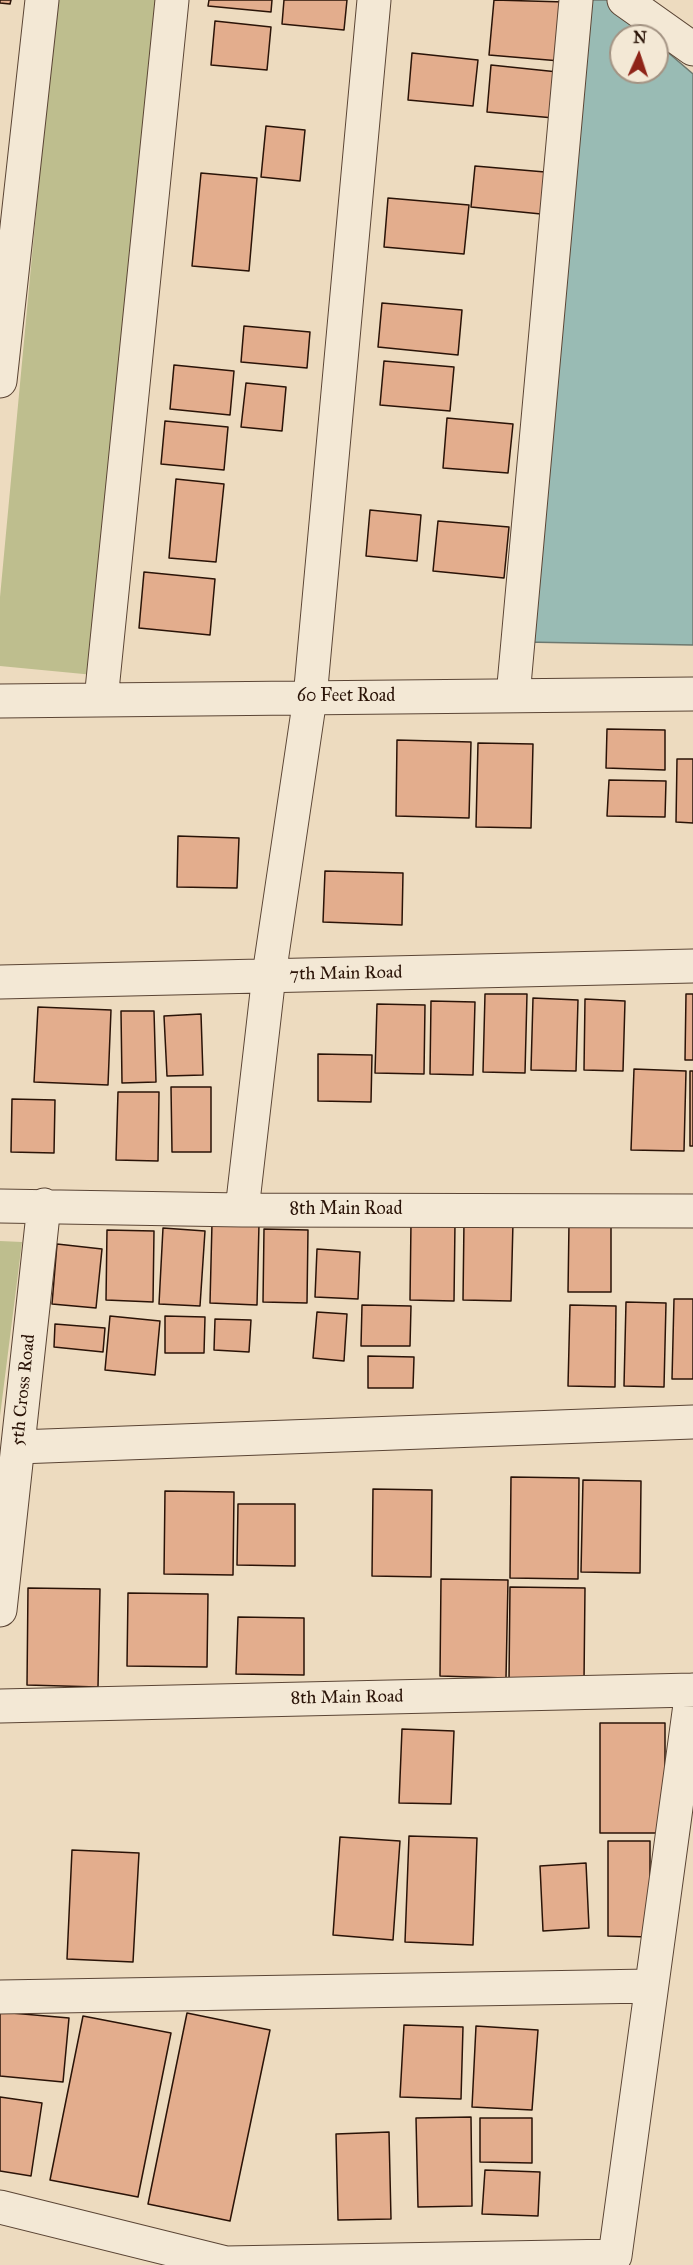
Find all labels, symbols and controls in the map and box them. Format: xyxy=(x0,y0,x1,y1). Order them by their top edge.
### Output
north arrow xyxy=(609,24,669,84)
text: N xyxy=(633,28,647,47)
street label: 60 Feet Road xyxy=(297,686,395,708)
street label: 7th Main Road xyxy=(289,962,403,986)
street label: 8th Main Road xyxy=(290,1199,402,1221)
street label: 5th Cross Road xyxy=(7,1333,41,1447)
street label: 8th Main Road xyxy=(290,1686,404,1710)

